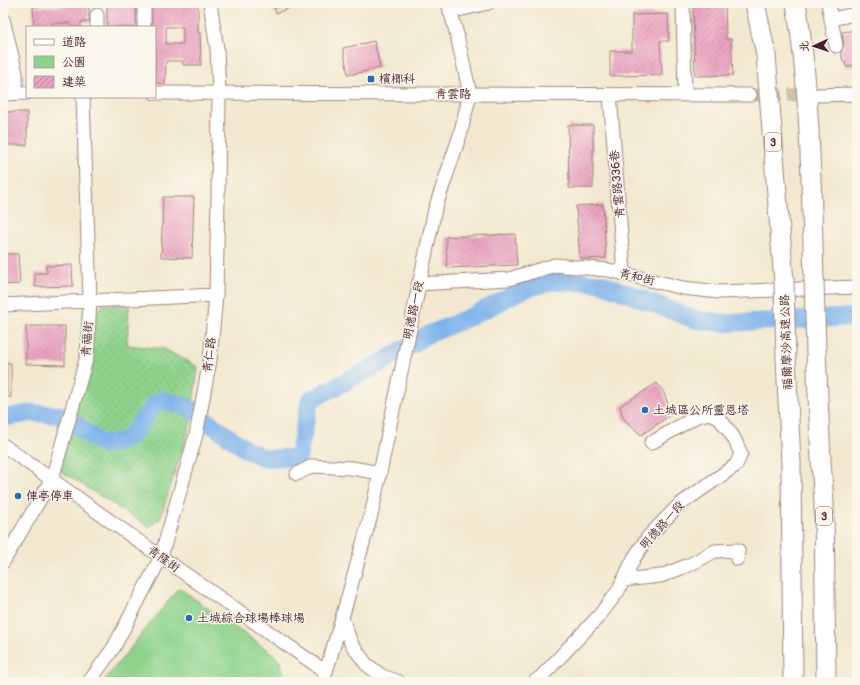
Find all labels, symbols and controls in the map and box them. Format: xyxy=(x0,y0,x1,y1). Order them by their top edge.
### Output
legend xyxy=(26,26,156,98)
north arrow xyxy=(794,26,834,66)
text: 道路 xyxy=(62,35,86,50)
text: 北 xyxy=(798,41,811,52)
text: 公園 xyxy=(62,55,86,70)
place label: 檳榔科 xyxy=(379,72,415,87)
marker: 檳榔科 xyxy=(366,74,376,84)
text: 建築 xyxy=(62,75,86,90)
street label: 青雲路 xyxy=(435,87,471,102)
road number: 3 xyxy=(765,133,781,151)
street label: 青雲路336巷 xyxy=(607,149,628,219)
street label: 青和街 xyxy=(618,266,656,289)
street label: 明德路一段 xyxy=(400,279,427,341)
street label: 福爾摩沙高速公路 xyxy=(777,294,796,390)
street label: 青福街 xyxy=(78,320,97,358)
street label: 青仁路 xyxy=(200,336,219,374)
place label: 土城區公所靈恩塔 xyxy=(653,403,749,418)
marker: 土城區公所靈恩塔 xyxy=(640,405,650,415)
place label: 俥亭停車 xyxy=(26,489,74,504)
marker: 俥亭停車 xyxy=(13,491,23,501)
street label: 明德路一段 xyxy=(637,498,688,553)
road number: 3 xyxy=(816,507,832,525)
street label: 青隆街 xyxy=(145,543,183,576)
place label: 土城綜合球場棒球場 xyxy=(197,611,305,626)
marker: 土城綜合球場棒球場 xyxy=(184,613,194,623)

